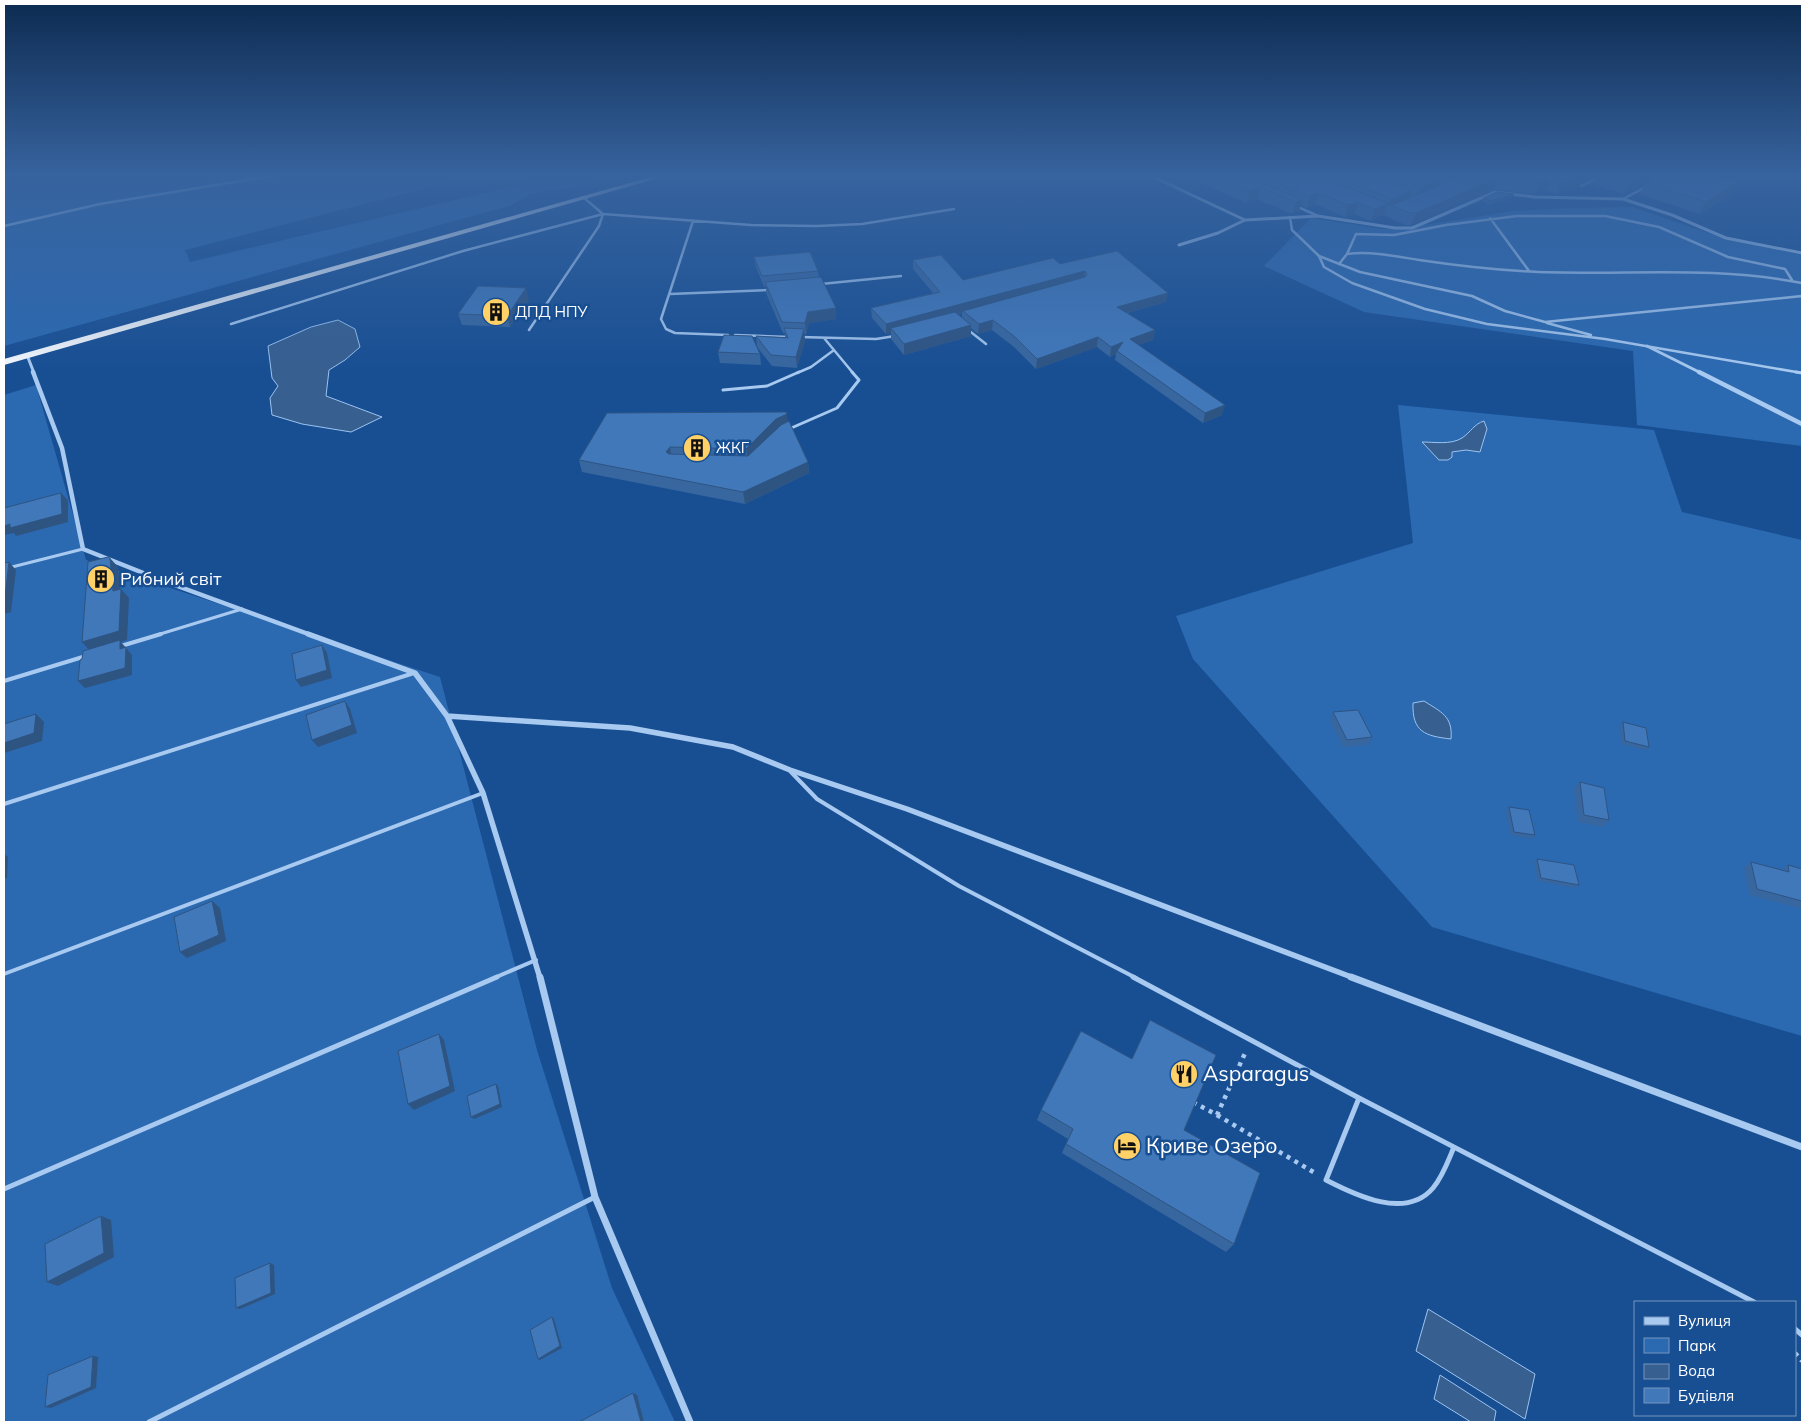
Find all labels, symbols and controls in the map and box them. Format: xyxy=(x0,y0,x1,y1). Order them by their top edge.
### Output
building icon: ДПД НПУ xyxy=(481,297,511,327)
place label: ДПД НПУ xyxy=(515,302,587,321)
building icon: ЖКГ xyxy=(682,433,712,463)
place label: ЖКГ xyxy=(716,438,750,457)
building icon: Рибний світ xyxy=(86,564,116,594)
place label: Рибний світ xyxy=(120,567,222,590)
restaurant icon: Asparagus xyxy=(1169,1059,1199,1089)
place label: Asparagus xyxy=(1203,1060,1309,1086)
hotel icon: Криве Озеро xyxy=(1112,1131,1142,1161)
place label: Криве Озеро xyxy=(1146,1132,1277,1158)
legend xyxy=(1634,1301,1796,1416)
text: Вулиця xyxy=(1678,1311,1731,1330)
text: Парк xyxy=(1678,1336,1717,1355)
text: Вода xyxy=(1678,1361,1715,1380)
text: Будівля xyxy=(1678,1386,1734,1405)

